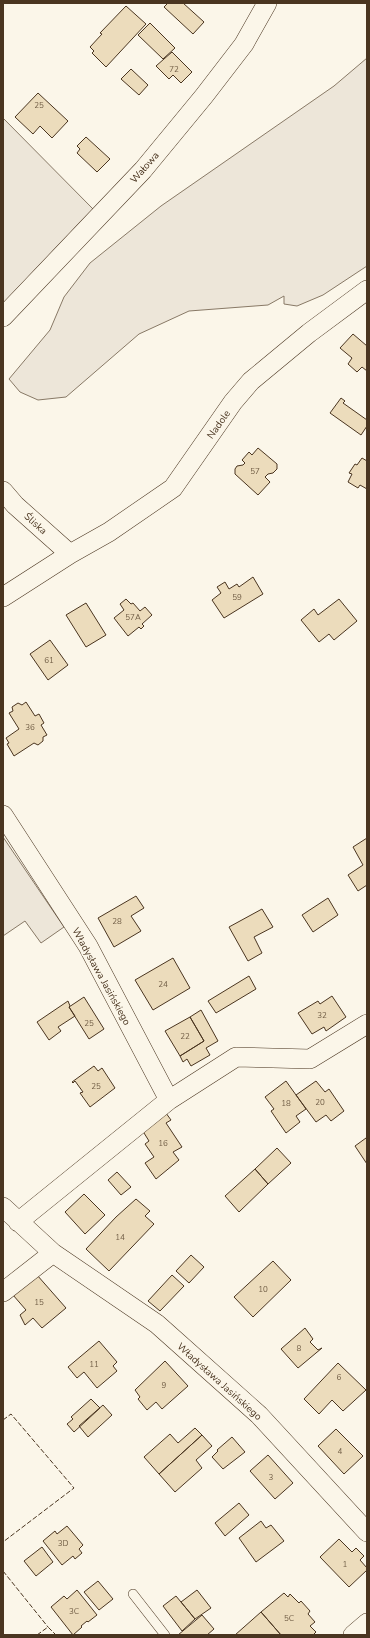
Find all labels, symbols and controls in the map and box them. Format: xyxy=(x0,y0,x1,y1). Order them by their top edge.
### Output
house number: 72 xyxy=(169,64,179,75)
house number: 25 xyxy=(34,100,44,111)
street label: Wałowa xyxy=(127,149,162,186)
street label: Nadole xyxy=(204,407,234,442)
house number: 57 xyxy=(250,466,260,477)
street label: Śliska xyxy=(21,510,50,538)
house number: 59 xyxy=(232,592,242,603)
house number: 57A xyxy=(125,612,141,623)
house number: 61 xyxy=(44,655,54,666)
house number: 36 xyxy=(25,722,35,733)
house number: 28 xyxy=(112,916,122,927)
street label: Władysława Jasińskiego xyxy=(68,925,134,1028)
house number: 24 xyxy=(158,979,168,990)
house number: 32 xyxy=(317,1010,327,1021)
house number: 25 xyxy=(84,1018,94,1029)
house number: 22 xyxy=(180,1031,190,1042)
house number: 25 xyxy=(91,1081,101,1092)
house number: 20 xyxy=(315,1097,325,1108)
house number: 18 xyxy=(281,1098,291,1109)
house number: 16 xyxy=(158,1138,168,1149)
house number: 14 xyxy=(115,1232,125,1243)
house number: 10 xyxy=(258,1284,268,1295)
house number: 15 xyxy=(34,1297,44,1308)
street label: Władysława Jasińskiego xyxy=(174,1340,265,1424)
house number: 8 xyxy=(297,1343,302,1354)
house number: 11 xyxy=(89,1359,99,1370)
house number: 6 xyxy=(337,1372,342,1383)
house number: 9 xyxy=(162,1380,167,1391)
house number: 4 xyxy=(338,1446,343,1457)
house number: 3 xyxy=(269,1472,274,1483)
house number: 3D xyxy=(58,1538,68,1549)
house number: 1 xyxy=(343,1559,348,1570)
house number: 3C xyxy=(69,1606,80,1617)
house number: 5C xyxy=(284,1613,295,1624)

